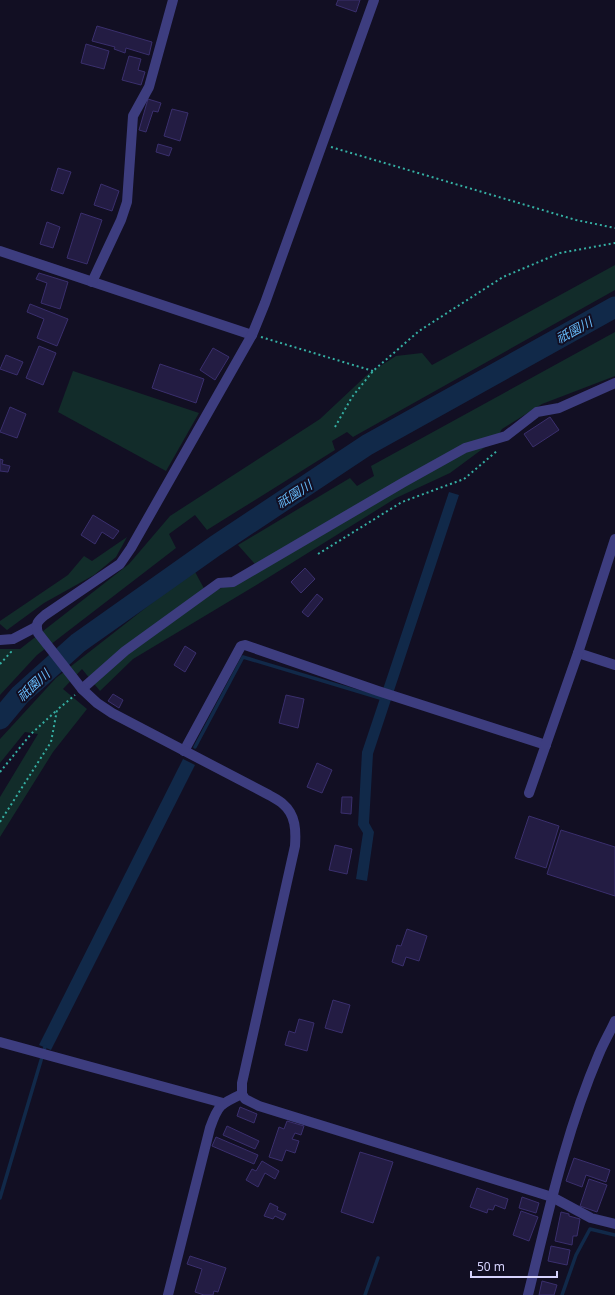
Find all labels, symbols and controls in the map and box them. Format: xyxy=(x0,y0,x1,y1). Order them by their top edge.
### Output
water label: 祇園川 xyxy=(553,312,597,347)
water label: 祇園川 xyxy=(273,475,317,512)
water label: 祇園川 xyxy=(13,664,55,705)
scale bar xyxy=(471,1253,557,1279)
text: 50 m xyxy=(477,1258,505,1275)

